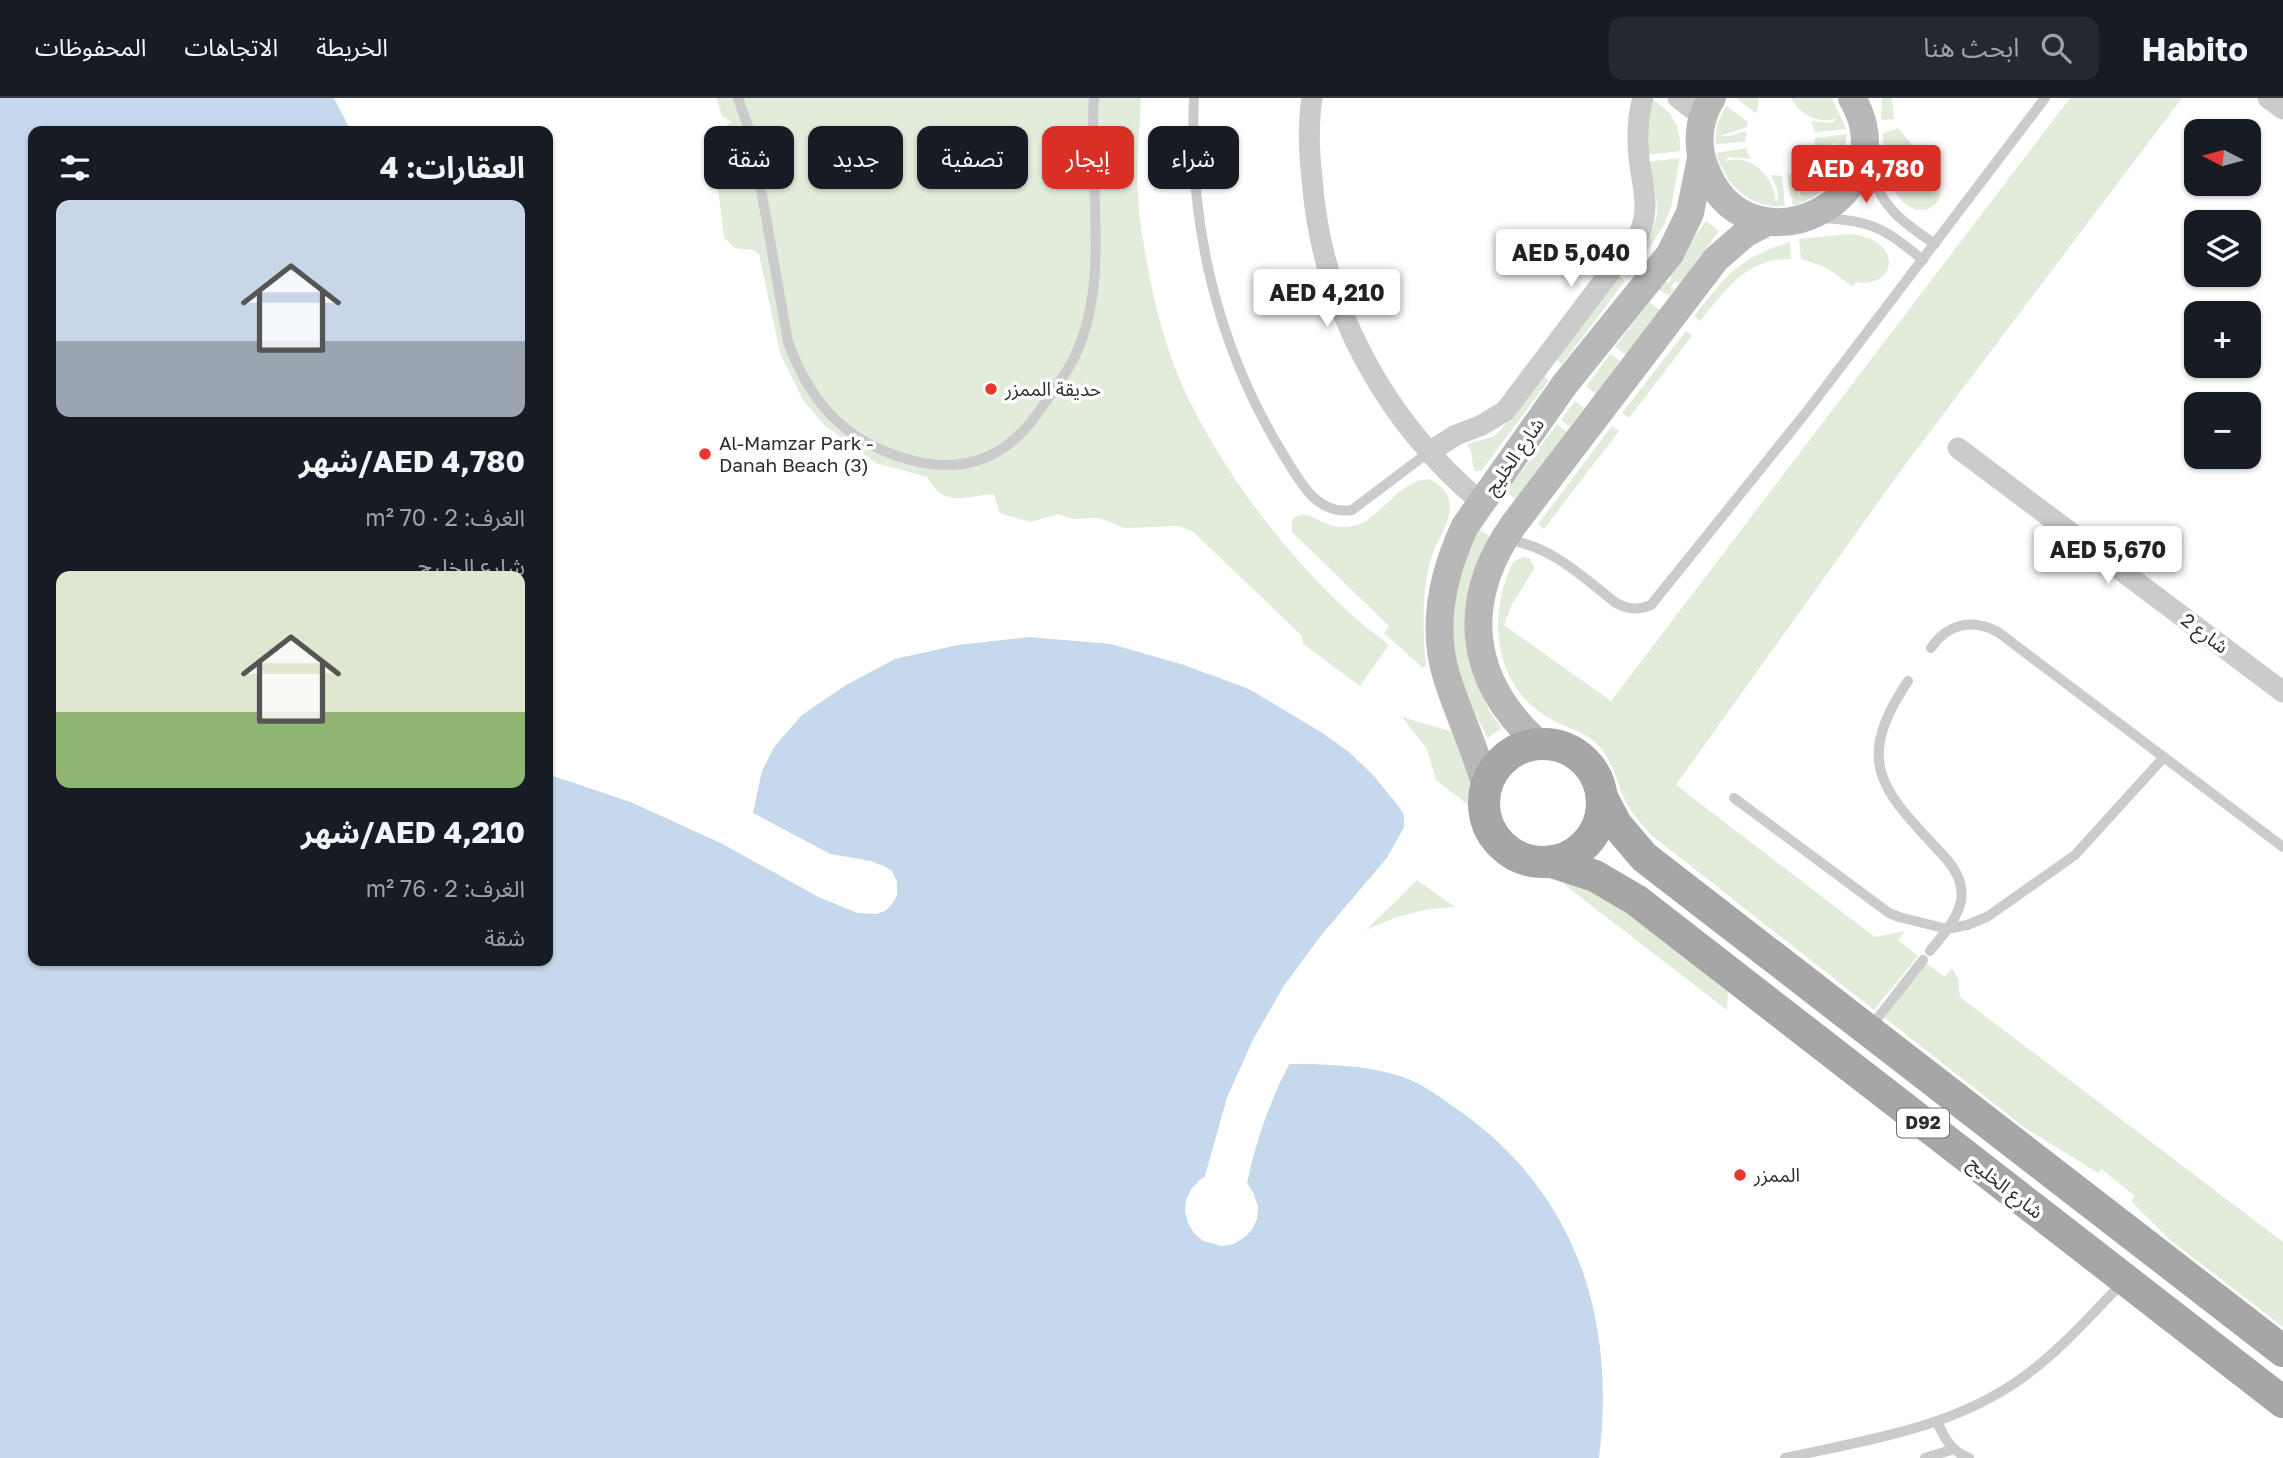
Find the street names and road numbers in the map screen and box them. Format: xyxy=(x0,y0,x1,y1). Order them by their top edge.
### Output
street label: شارع الخليج xyxy=(1479,413,1552,501)
street label: شارع 2 xyxy=(2175,608,2233,660)
road number: D92 xyxy=(1897,1108,1949,1138)
street label: شارع الخليج xyxy=(1962,1150,2048,1226)

